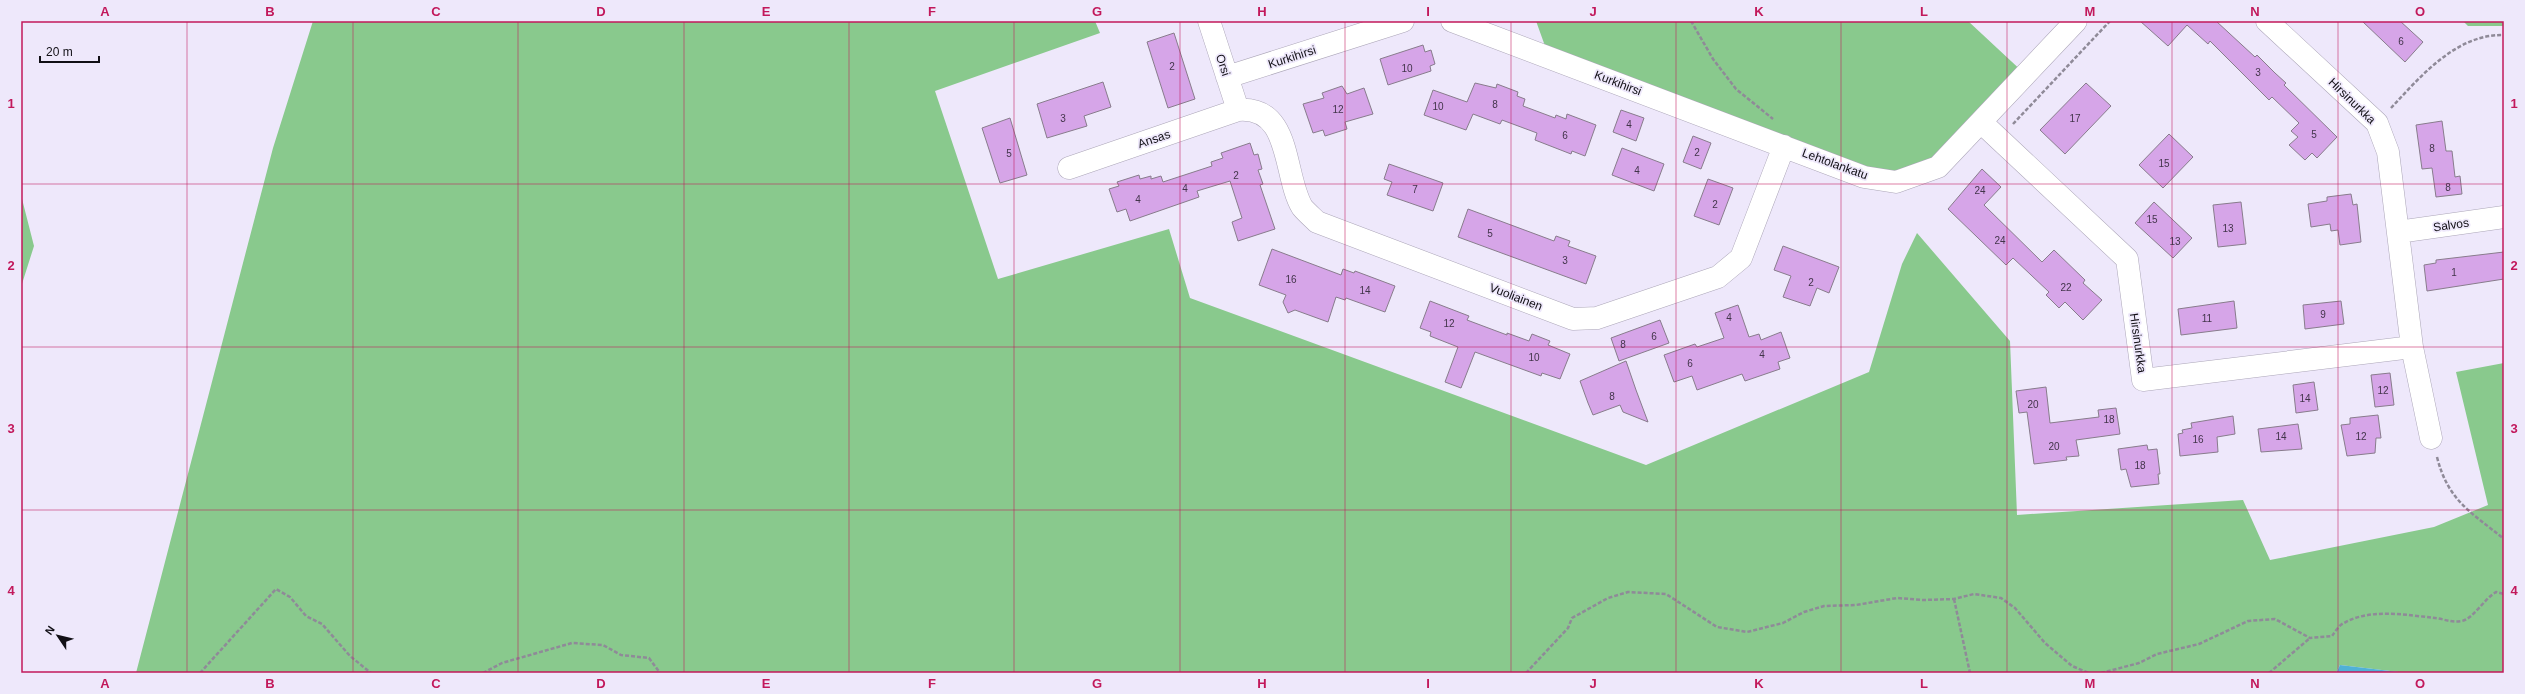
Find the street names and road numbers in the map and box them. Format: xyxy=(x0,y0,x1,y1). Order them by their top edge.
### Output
street label: Kurkihirsi xyxy=(1266,43,1318,71)
street label: Orsi xyxy=(1213,52,1233,78)
street label: Kurkihirsi xyxy=(1592,68,1644,98)
street label: Hirsinurkka xyxy=(2326,75,2379,127)
street label: Ansas xyxy=(1136,127,1172,151)
street label: Lehtolankatu xyxy=(1800,146,1870,182)
street label: Salvos xyxy=(2432,216,2470,234)
street label: Vuoliainen xyxy=(1488,281,1544,313)
street label: Hirsinurkka xyxy=(2127,312,2149,374)

